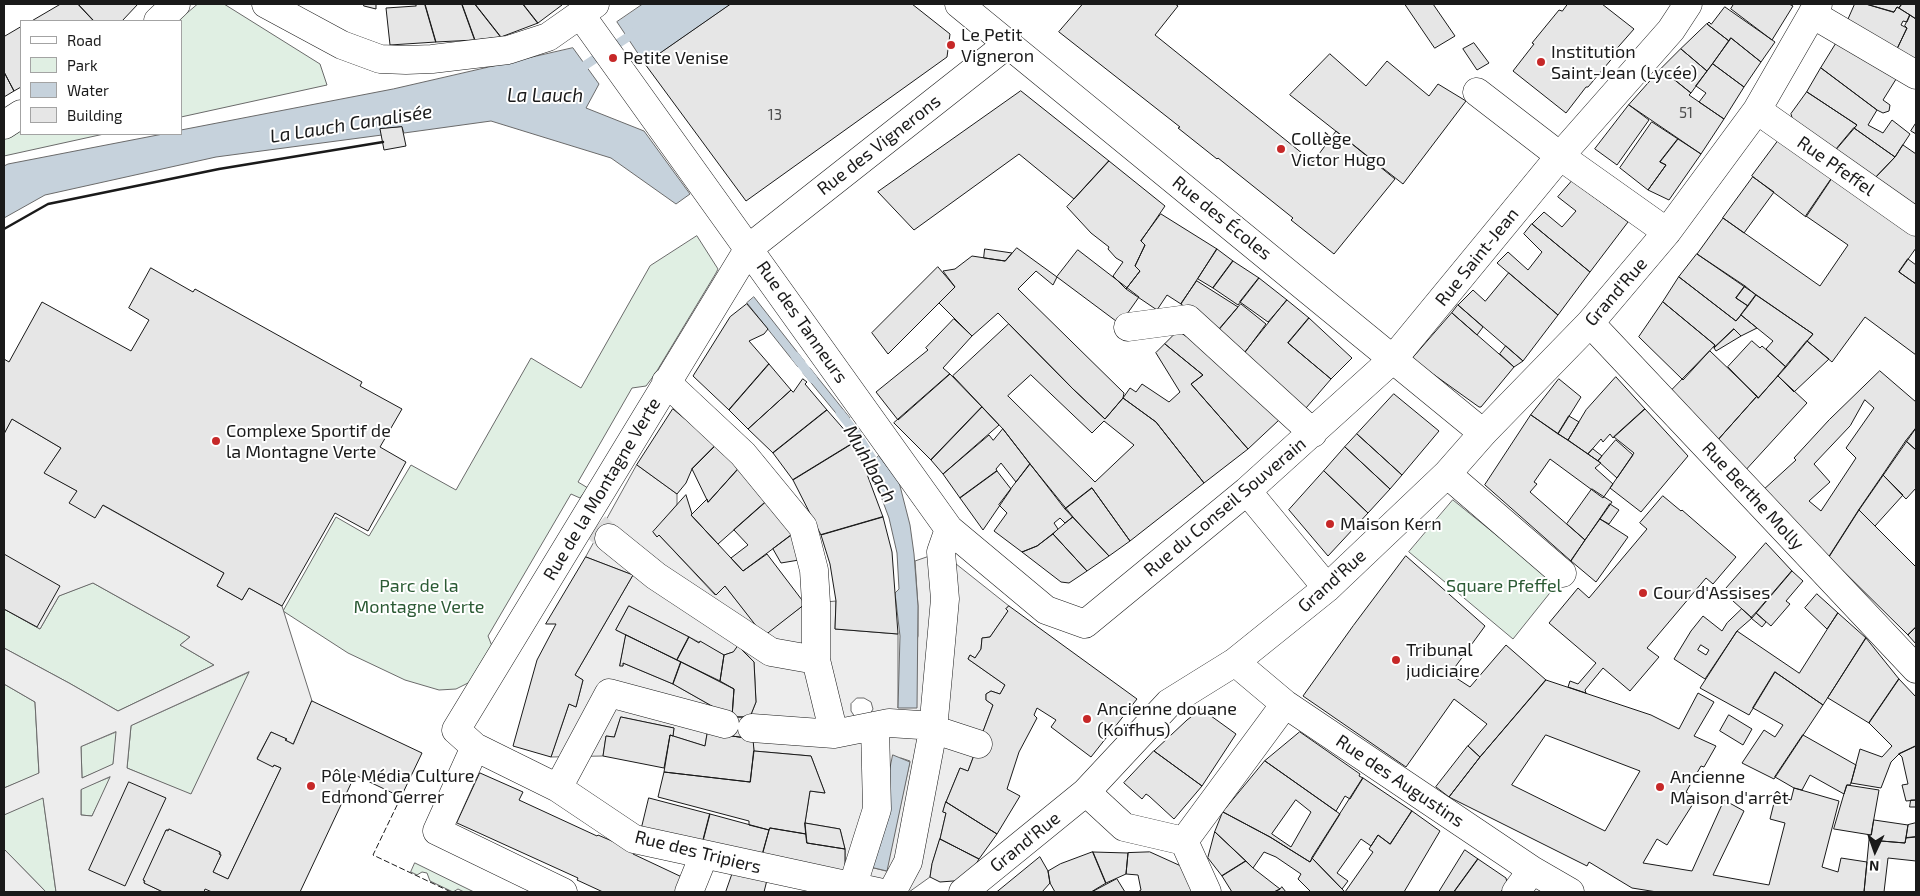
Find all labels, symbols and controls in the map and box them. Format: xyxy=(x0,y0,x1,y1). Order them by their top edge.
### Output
legend xyxy=(20,20,182,135)
place label: Le Petit Vigneron xyxy=(961,24,1034,66)
text: Road xyxy=(67,31,102,49)
marker: Le Petit Vigneron xyxy=(945,39,957,51)
place label: Institution Saint-Jean (Lycée) xyxy=(1551,41,1697,84)
place label: Petite Venise xyxy=(623,47,729,69)
marker: Petite Venise xyxy=(607,52,619,64)
text: Park xyxy=(67,56,98,74)
marker: Institution Saint-Jean (Lycée) xyxy=(1535,56,1547,68)
text: Water xyxy=(67,81,109,99)
water label: La Lauch xyxy=(507,85,583,107)
street label: Rue des Vignerons xyxy=(813,90,945,200)
water label: La Lauch Canalisée xyxy=(268,100,434,148)
house number: 51 xyxy=(1679,104,1693,122)
text: Building xyxy=(67,106,122,124)
house number: 13 xyxy=(768,106,782,124)
place label: Collège Victor Hugo xyxy=(1291,128,1386,170)
street label: Rue Pfeffel xyxy=(1793,131,1879,201)
marker: Collège Victor Hugo xyxy=(1275,143,1287,155)
street label: Rue des Écoles xyxy=(1168,171,1276,265)
street label: Rue Saint-Jean xyxy=(1431,203,1523,311)
street label: Grand'Rue xyxy=(1580,253,1652,331)
street label: Rue des Tanneurs xyxy=(752,257,852,387)
street label: Rue de la Montagne Verte xyxy=(539,394,665,584)
place label: Complexe Sportif de la Montagne Verte xyxy=(226,420,391,462)
water label: Muhlbach xyxy=(839,421,901,507)
street label: Rue du Conseil Souverain xyxy=(1140,433,1310,581)
marker: Complexe Sportif de la Montagne Verte xyxy=(210,435,222,447)
street label: Rue Berthe Molly xyxy=(1697,437,1809,555)
place label: Maison Kern xyxy=(1340,513,1442,535)
marker: Maison Kern xyxy=(1324,518,1336,530)
street label: Grand'Rue xyxy=(1294,545,1370,617)
park label: Parc de la Montagne Verte xyxy=(353,575,485,618)
park label: Square Pfeffel xyxy=(1446,575,1562,597)
place label: Cour d'Assises xyxy=(1653,582,1770,604)
marker: Cour d'Assises xyxy=(1637,587,1649,599)
place label: Tribunal judiciaire xyxy=(1406,639,1480,682)
marker: Tribunal judiciaire xyxy=(1390,654,1402,666)
place label: Ancienne douane (Koïfhus) xyxy=(1097,698,1237,741)
marker: Ancienne douane (Koïfhus) xyxy=(1081,713,1093,725)
street label: Rue des Augustins xyxy=(1332,730,1468,832)
place label: Pôle Média Culture Edmond Gerrer xyxy=(321,765,474,808)
place label: Ancienne Maison d'arrêt xyxy=(1670,766,1789,809)
marker: Pôle Média Culture Edmond Gerrer xyxy=(305,780,317,792)
marker: Ancienne Maison d'arrêt xyxy=(1654,781,1666,793)
street label: Grand'Rue xyxy=(986,807,1064,877)
street label: Rue des Tripiers xyxy=(633,826,763,878)
north arrow xyxy=(1850,826,1900,876)
text: N xyxy=(1869,858,1880,875)

